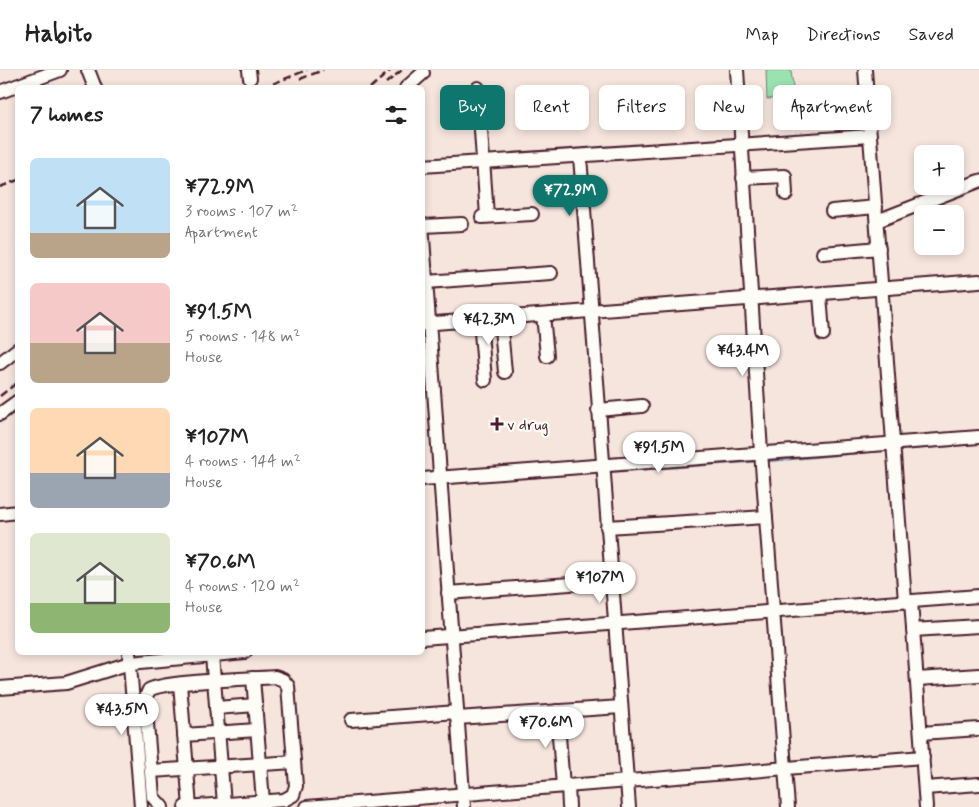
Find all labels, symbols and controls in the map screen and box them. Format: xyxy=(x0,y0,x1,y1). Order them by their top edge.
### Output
text: Habito xyxy=(25,19,92,50)
text: Map xyxy=(746,23,779,47)
text: Directions xyxy=(807,23,881,47)
text: Saved xyxy=(909,23,954,47)
chip: Buy xyxy=(440,85,505,130)
chip: Rent xyxy=(515,85,589,130)
chip: Filters xyxy=(599,85,685,130)
chip: New xyxy=(695,85,763,130)
chip: Apartment xyxy=(773,85,891,130)
text: 7 homes xyxy=(30,101,103,129)
icon: filters xyxy=(382,101,410,129)
map controls xyxy=(914,145,964,255)
button: + xyxy=(914,145,964,195)
text: ¥72.9M xyxy=(185,173,254,201)
pin: ¥72.9M xyxy=(529,174,611,217)
icon: home xyxy=(70,178,130,238)
text: ¥72.9M xyxy=(544,180,596,201)
text: 3 rooms · 107 m² xyxy=(185,201,298,222)
button: − xyxy=(914,205,964,255)
text: Apartment xyxy=(185,222,258,243)
text: ¥91.5M xyxy=(185,298,252,326)
icon: home xyxy=(70,303,130,363)
pin: ¥42.3M xyxy=(448,304,530,346)
text: ¥42.3M xyxy=(463,309,515,330)
text: 5 rooms · 148 m² xyxy=(185,326,300,347)
pin: ¥43.4M xyxy=(702,334,784,377)
text: ¥43.4M xyxy=(717,340,769,361)
text: House xyxy=(185,347,223,368)
place label: v drug xyxy=(507,415,548,436)
marker: v drug xyxy=(491,418,503,430)
text: ¥107M xyxy=(185,423,249,451)
icon: home xyxy=(70,428,130,488)
pin: ¥91.5M xyxy=(618,432,700,474)
text: ¥91.5M xyxy=(634,437,684,458)
text: 4 rooms · 144 m² xyxy=(185,451,301,472)
text: House xyxy=(185,472,223,493)
text: ¥70.6M xyxy=(185,548,255,576)
icon: home xyxy=(70,553,130,613)
pin: ¥107M xyxy=(565,562,635,604)
text: ¥107M xyxy=(576,567,624,588)
text: 4 rooms · 120 m² xyxy=(185,576,300,597)
text: House xyxy=(185,597,223,618)
pin: ¥43.5M xyxy=(81,694,163,736)
text: ¥43.5M xyxy=(96,699,148,720)
pin: ¥70.6M xyxy=(505,706,587,749)
text: ¥70.6M xyxy=(519,712,573,733)

